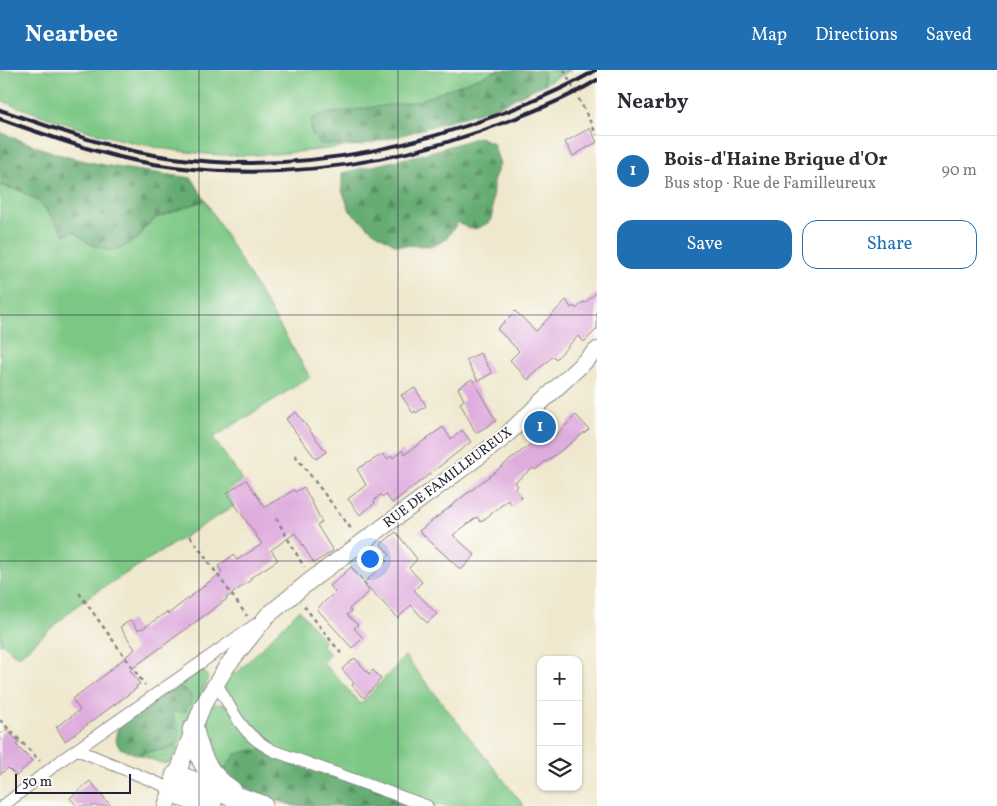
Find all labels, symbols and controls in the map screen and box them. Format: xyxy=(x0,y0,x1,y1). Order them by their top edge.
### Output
text: Nearbee xyxy=(25,18,118,52)
text: Map xyxy=(751,23,787,48)
text: Directions xyxy=(815,23,898,48)
text: Saved xyxy=(926,23,972,48)
text: Nearby xyxy=(617,88,688,117)
text: Bois-d'Haine Brique d'Or xyxy=(664,147,887,173)
text: 1 xyxy=(630,160,636,182)
text: 90 m xyxy=(941,160,977,182)
text: Bus stop · Rue de Familleureux xyxy=(664,173,876,195)
button: Save xyxy=(617,220,792,269)
button: Share xyxy=(802,220,977,269)
pin: 1 xyxy=(524,408,556,446)
street label: RUE DE FAMILLEUREUX xyxy=(380,423,516,533)
your location xyxy=(357,546,383,572)
map controls xyxy=(537,656,582,791)
button: + xyxy=(537,656,582,701)
button: − xyxy=(537,701,582,746)
button: layers xyxy=(537,746,582,791)
scale bar xyxy=(15,771,131,794)
text: 50 m xyxy=(22,773,52,792)

